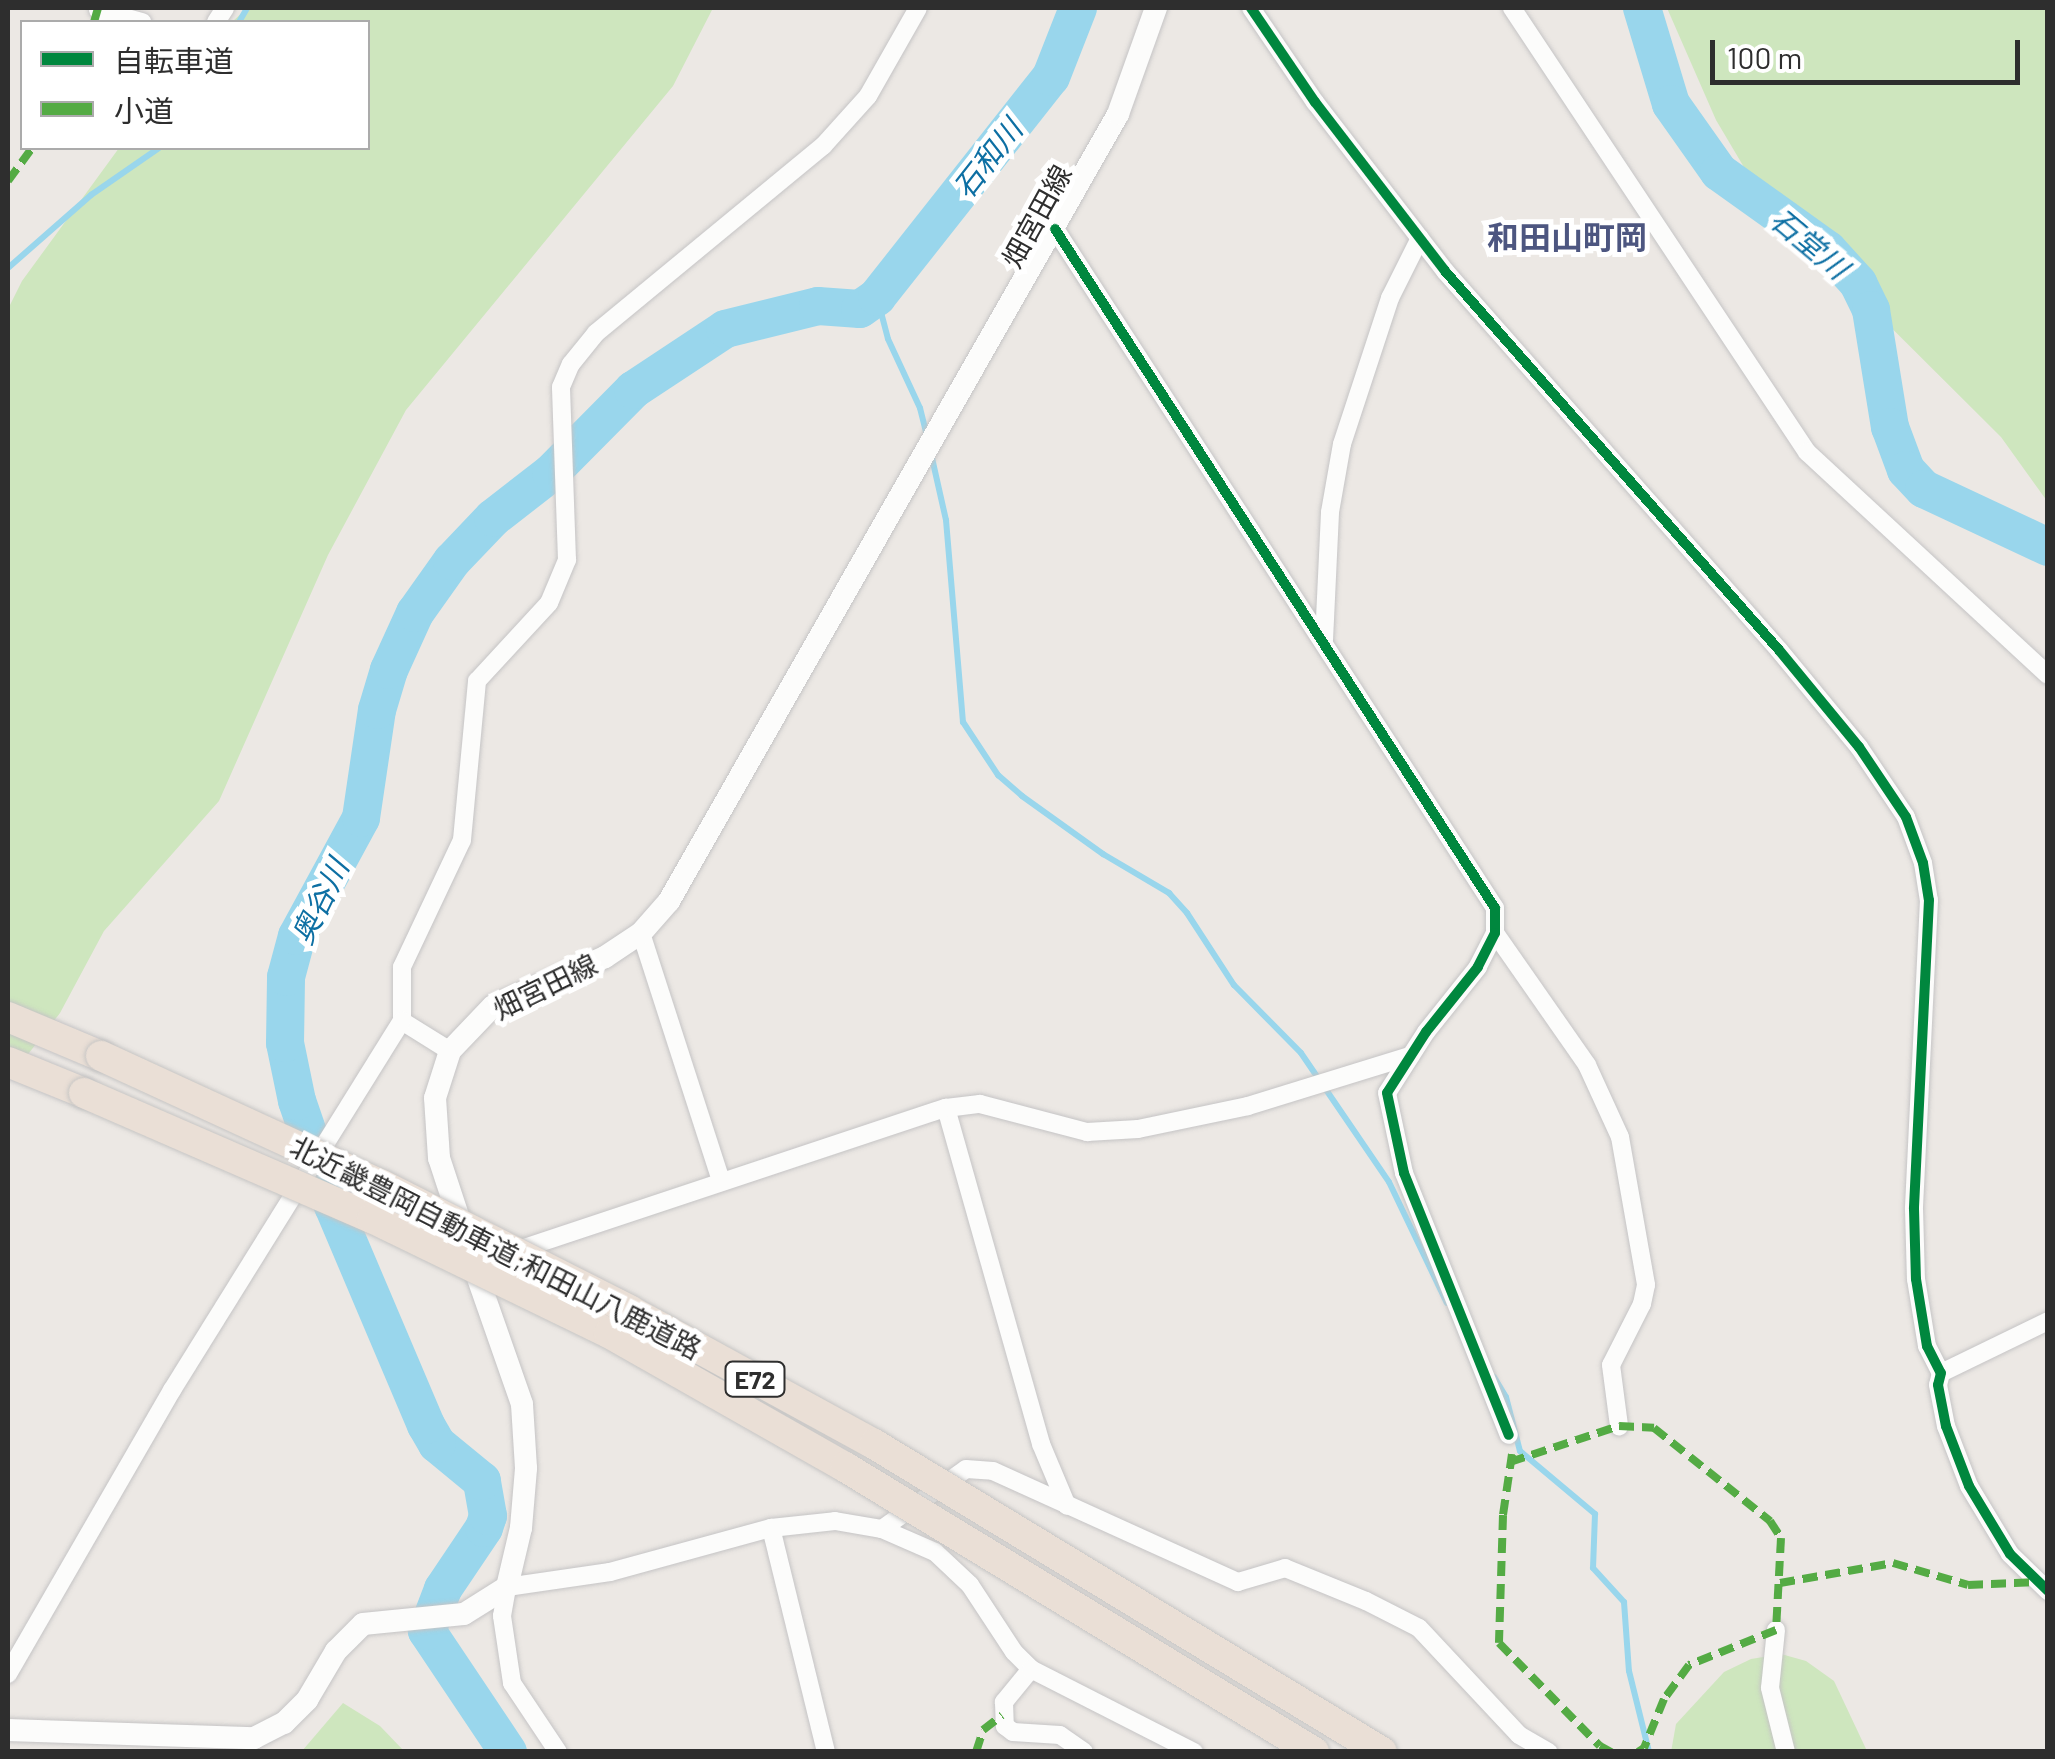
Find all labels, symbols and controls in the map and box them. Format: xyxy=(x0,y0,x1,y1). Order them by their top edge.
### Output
legend xyxy=(20,20,370,150)
scale bar xyxy=(1715,20,2025,82)
text: 100 m xyxy=(1727,39,1802,75)
text: 自転車道 xyxy=(114,42,234,78)
text: 小道 xyxy=(114,92,174,128)
water label: 石和川 xyxy=(945,111,1029,205)
street label: 畑宮田線 xyxy=(994,159,1078,273)
water label: 石堂川 xyxy=(1764,200,1856,286)
district label: 和田山町岡 xyxy=(1487,217,1647,255)
water label: 奥谷川 xyxy=(283,853,355,949)
street label: 畑宮田線 xyxy=(487,946,603,1026)
street label: 北近畿豊岡自動車道;和田山八鹿道路 xyxy=(285,1128,707,1366)
road number: E72 xyxy=(722,1359,788,1399)

